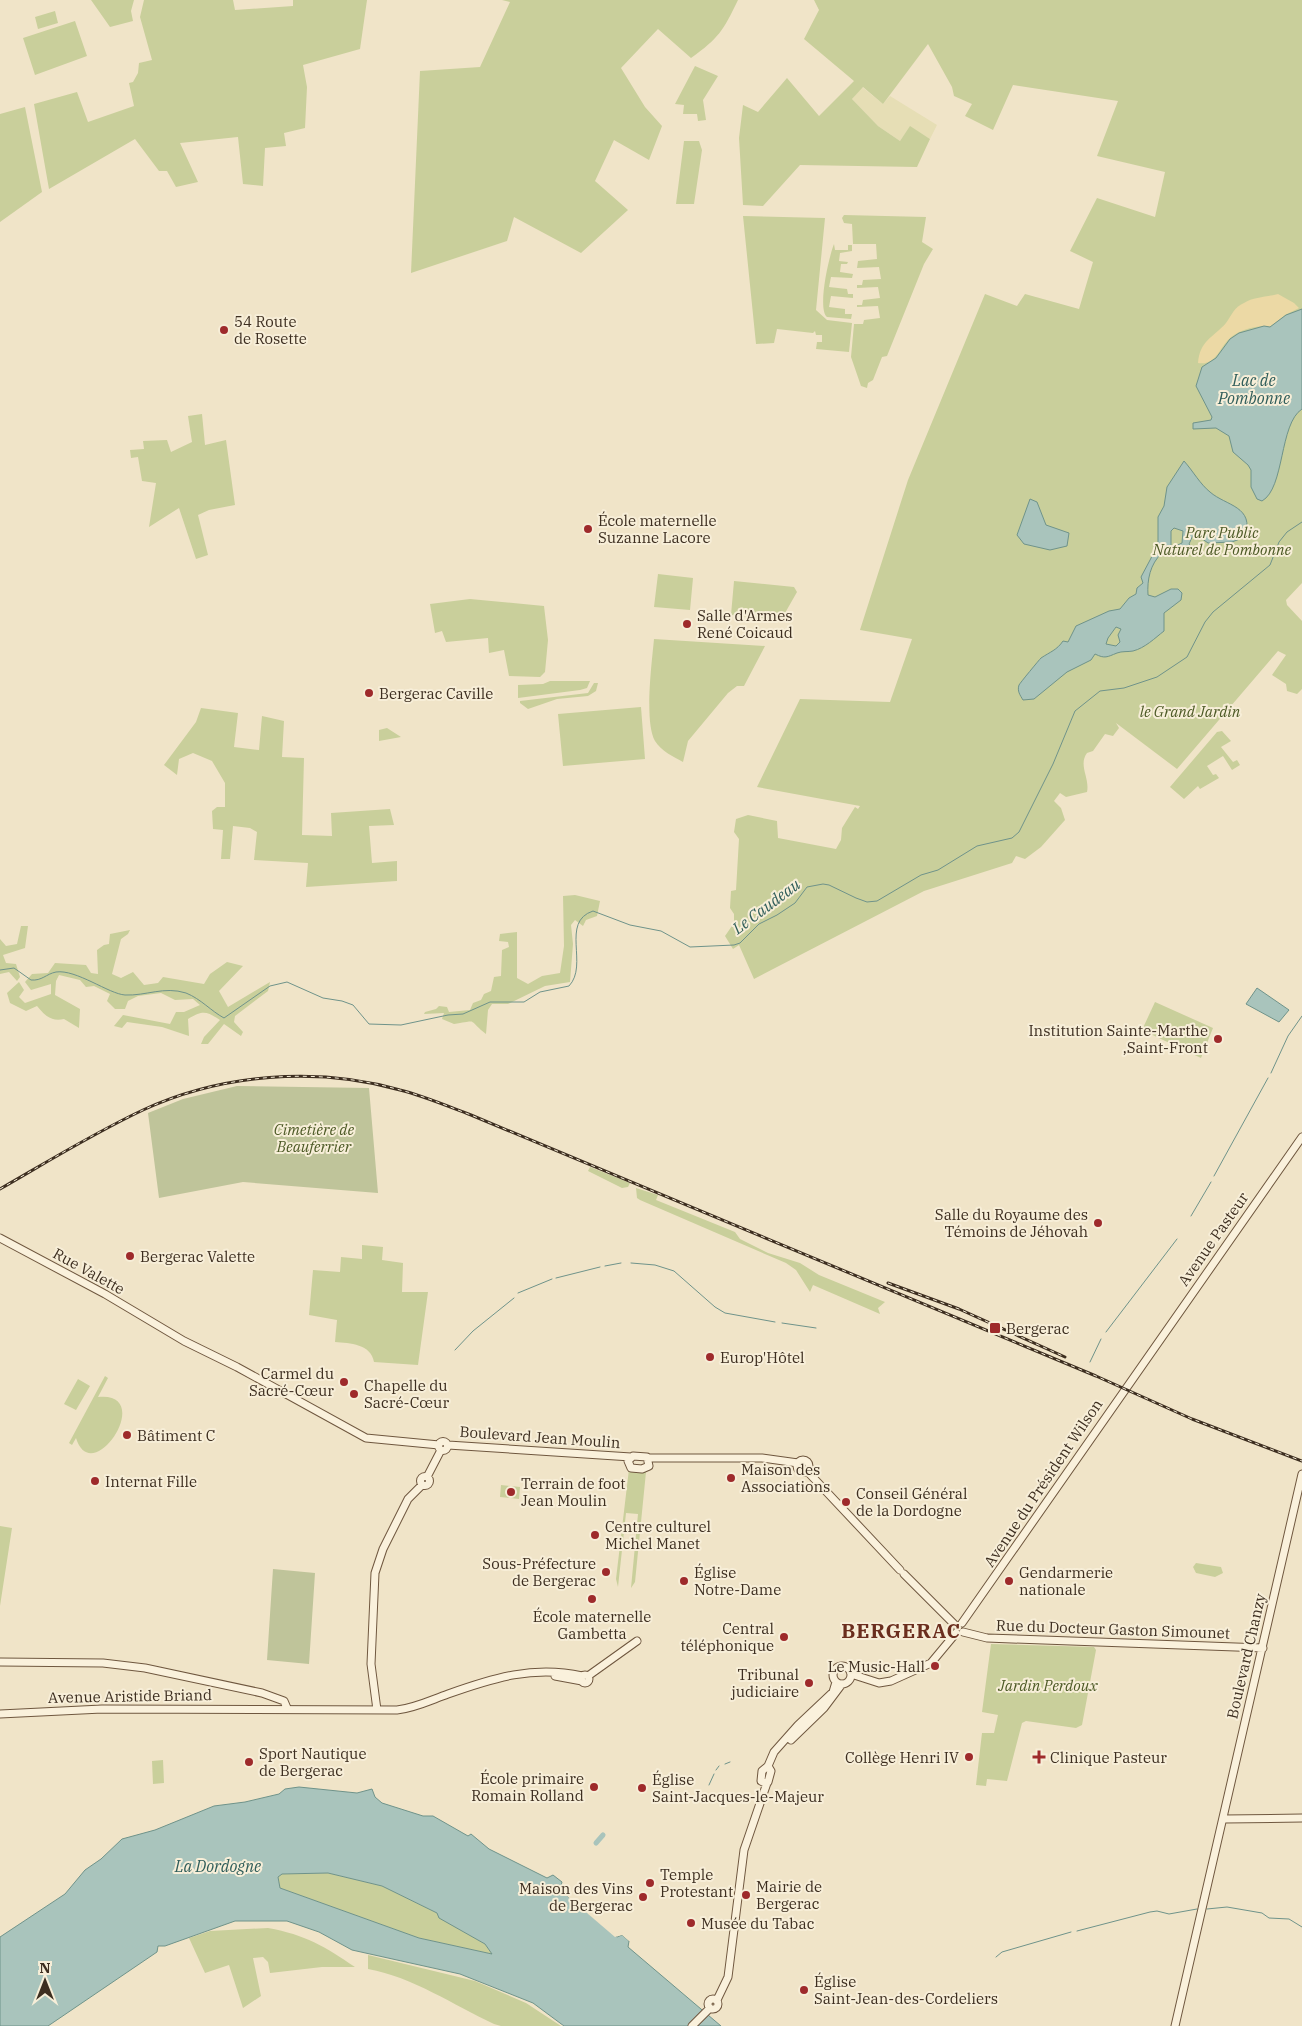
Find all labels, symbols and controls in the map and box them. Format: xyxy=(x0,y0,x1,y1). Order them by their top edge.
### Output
place label: 54 Route de Rosette xyxy=(234,312,307,348)
marker: 54 Route de Rosette xyxy=(218,324,230,336)
water label: Lac de Pombonne xyxy=(1217,370,1290,408)
place label: École maternelle Suzanne Lacore xyxy=(598,511,717,547)
marker: École maternelle Suzanne Lacore xyxy=(582,523,594,535)
park label: Parc Public Naturel de Pombonne xyxy=(1152,523,1292,559)
place label: Salle d'Armes René Coicaud xyxy=(697,606,793,642)
marker: Salle d'Armes René Coicaud xyxy=(681,618,693,630)
place label: Bergerac Caville xyxy=(379,684,493,703)
marker: Bergerac Caville xyxy=(363,687,375,699)
park label: le Grand Jardin xyxy=(1140,702,1241,721)
water label: Le Caudeau xyxy=(727,874,804,939)
place label: Institution Sainte-Marthe ,Saint-Front xyxy=(1028,1021,1208,1057)
marker: Institution Sainte-Marthe ,Saint-Front xyxy=(1212,1033,1224,1045)
park label: Cimetière de Beauferrier xyxy=(274,1120,354,1156)
street label: Avenue Pasteur xyxy=(1174,1188,1253,1290)
place label: Salle du Royaume des Témoins de Jéhovah xyxy=(935,1205,1088,1241)
marker: Salle du Royaume des Témoins de Jéhovah xyxy=(1092,1217,1104,1229)
street label: Rue Valette xyxy=(50,1244,128,1298)
place label: Bergerac Valette xyxy=(140,1247,255,1266)
marker: Bergerac Valette xyxy=(124,1250,136,1262)
place label: Bergerac xyxy=(1006,1319,1070,1338)
marker: Bergerac xyxy=(988,1321,1002,1335)
place label: Europ'Hôtel xyxy=(720,1348,804,1367)
marker: Europ'Hôtel xyxy=(704,1351,716,1363)
place label: Carmel du Sacré-Cœur xyxy=(249,1364,334,1400)
marker: Carmel du Sacré-Cœur xyxy=(338,1376,350,1388)
place label: Chapelle du Sacré-Cœur xyxy=(364,1376,449,1412)
marker: Chapelle du Sacré-Cœur xyxy=(348,1388,360,1400)
street label: Avenue du Président Wilson xyxy=(980,1395,1107,1571)
street label: Boulevard Jean Moulin xyxy=(459,1422,622,1452)
place label: Bâtiment C xyxy=(137,1426,216,1445)
marker: Bâtiment C xyxy=(121,1429,133,1441)
place label: Maison des Associations xyxy=(741,1460,830,1496)
place label: Internat Fille xyxy=(105,1472,197,1491)
marker: Maison des Associations xyxy=(725,1472,737,1484)
place label: Terrain de foot Jean Moulin xyxy=(521,1474,625,1510)
marker: Internat Fille xyxy=(89,1475,101,1487)
place label: Conseil Général de la Dordogne xyxy=(856,1484,968,1520)
marker: Terrain de foot Jean Moulin xyxy=(505,1486,517,1498)
marker: Conseil Général de la Dordogne xyxy=(840,1496,852,1508)
place label: Centre culturel Michel Manet xyxy=(605,1517,711,1553)
marker: Centre culturel Michel Manet xyxy=(589,1529,601,1541)
place label: Sous-Préfecture de Bergerac xyxy=(482,1554,596,1590)
place label: Église Notre-Dame xyxy=(694,1563,781,1599)
place label: Gendarmerie nationale xyxy=(1019,1563,1113,1599)
marker: Sous-Préfecture de Bergerac xyxy=(600,1566,612,1578)
marker: Église Notre-Dame xyxy=(678,1575,690,1587)
marker: Gendarmerie nationale xyxy=(1003,1575,1015,1587)
street label: Boulevard Chanzy xyxy=(1222,1591,1270,1721)
marker: École maternelle Gambetta xyxy=(586,1593,598,1605)
place label: École maternelle Gambetta xyxy=(533,1607,651,1643)
street label: Rue du Docteur Gaston Simounet xyxy=(996,1615,1230,1643)
district label: BERGERAC xyxy=(841,1617,961,1644)
place label: Central téléphonique xyxy=(681,1619,774,1655)
marker: Central téléphonique xyxy=(778,1631,790,1643)
place label: Le Music-Hall xyxy=(828,1657,925,1676)
marker: Le Music-Hall xyxy=(929,1660,941,1672)
place label: Tribunal judiciaire xyxy=(730,1665,799,1701)
park label: Jardin Perdoux xyxy=(997,1676,1098,1695)
marker: Tribunal judiciaire xyxy=(803,1677,815,1689)
street label: Avenue Aristide Briand xyxy=(48,1685,212,1707)
place label: Sport Nautique de Bergerac xyxy=(259,1744,366,1780)
place label: Collège Henri IV xyxy=(845,1748,959,1767)
place label: Clinique Pasteur xyxy=(1050,1748,1167,1767)
marker: Clinique Pasteur xyxy=(1032,1750,1046,1764)
marker: Collège Henri IV xyxy=(963,1751,975,1763)
marker: Sport Nautique de Bergerac xyxy=(243,1756,255,1768)
place label: École primaire Romain Rolland xyxy=(471,1769,584,1805)
place label: Église Saint-Jacques-le-Majeur xyxy=(652,1770,824,1806)
marker: École primaire Romain Rolland xyxy=(588,1781,600,1793)
marker: Église Saint-Jacques-le-Majeur xyxy=(636,1782,648,1794)
water label: La Dordogne xyxy=(174,1856,261,1876)
place label: Temple Protestant xyxy=(660,1865,733,1901)
marker: Temple Protestant xyxy=(644,1877,656,1889)
place label: Mairie de Bergerac xyxy=(756,1877,822,1913)
place label: Maison des Vins de Bergerac xyxy=(519,1879,633,1915)
marker: Mairie de Bergerac xyxy=(740,1889,752,1901)
marker: Maison des Vins de Bergerac xyxy=(637,1891,649,1903)
place label: Musée du Tabac xyxy=(701,1914,815,1933)
marker: Musée du Tabac xyxy=(685,1917,697,1929)
north arrow xyxy=(20,1956,70,2006)
text: N xyxy=(39,1959,51,1977)
place label: Église Saint-Jean-des-Cordeliers xyxy=(814,1972,998,2008)
marker: Église Saint-Jean-des-Cordeliers xyxy=(798,1984,810,1996)

